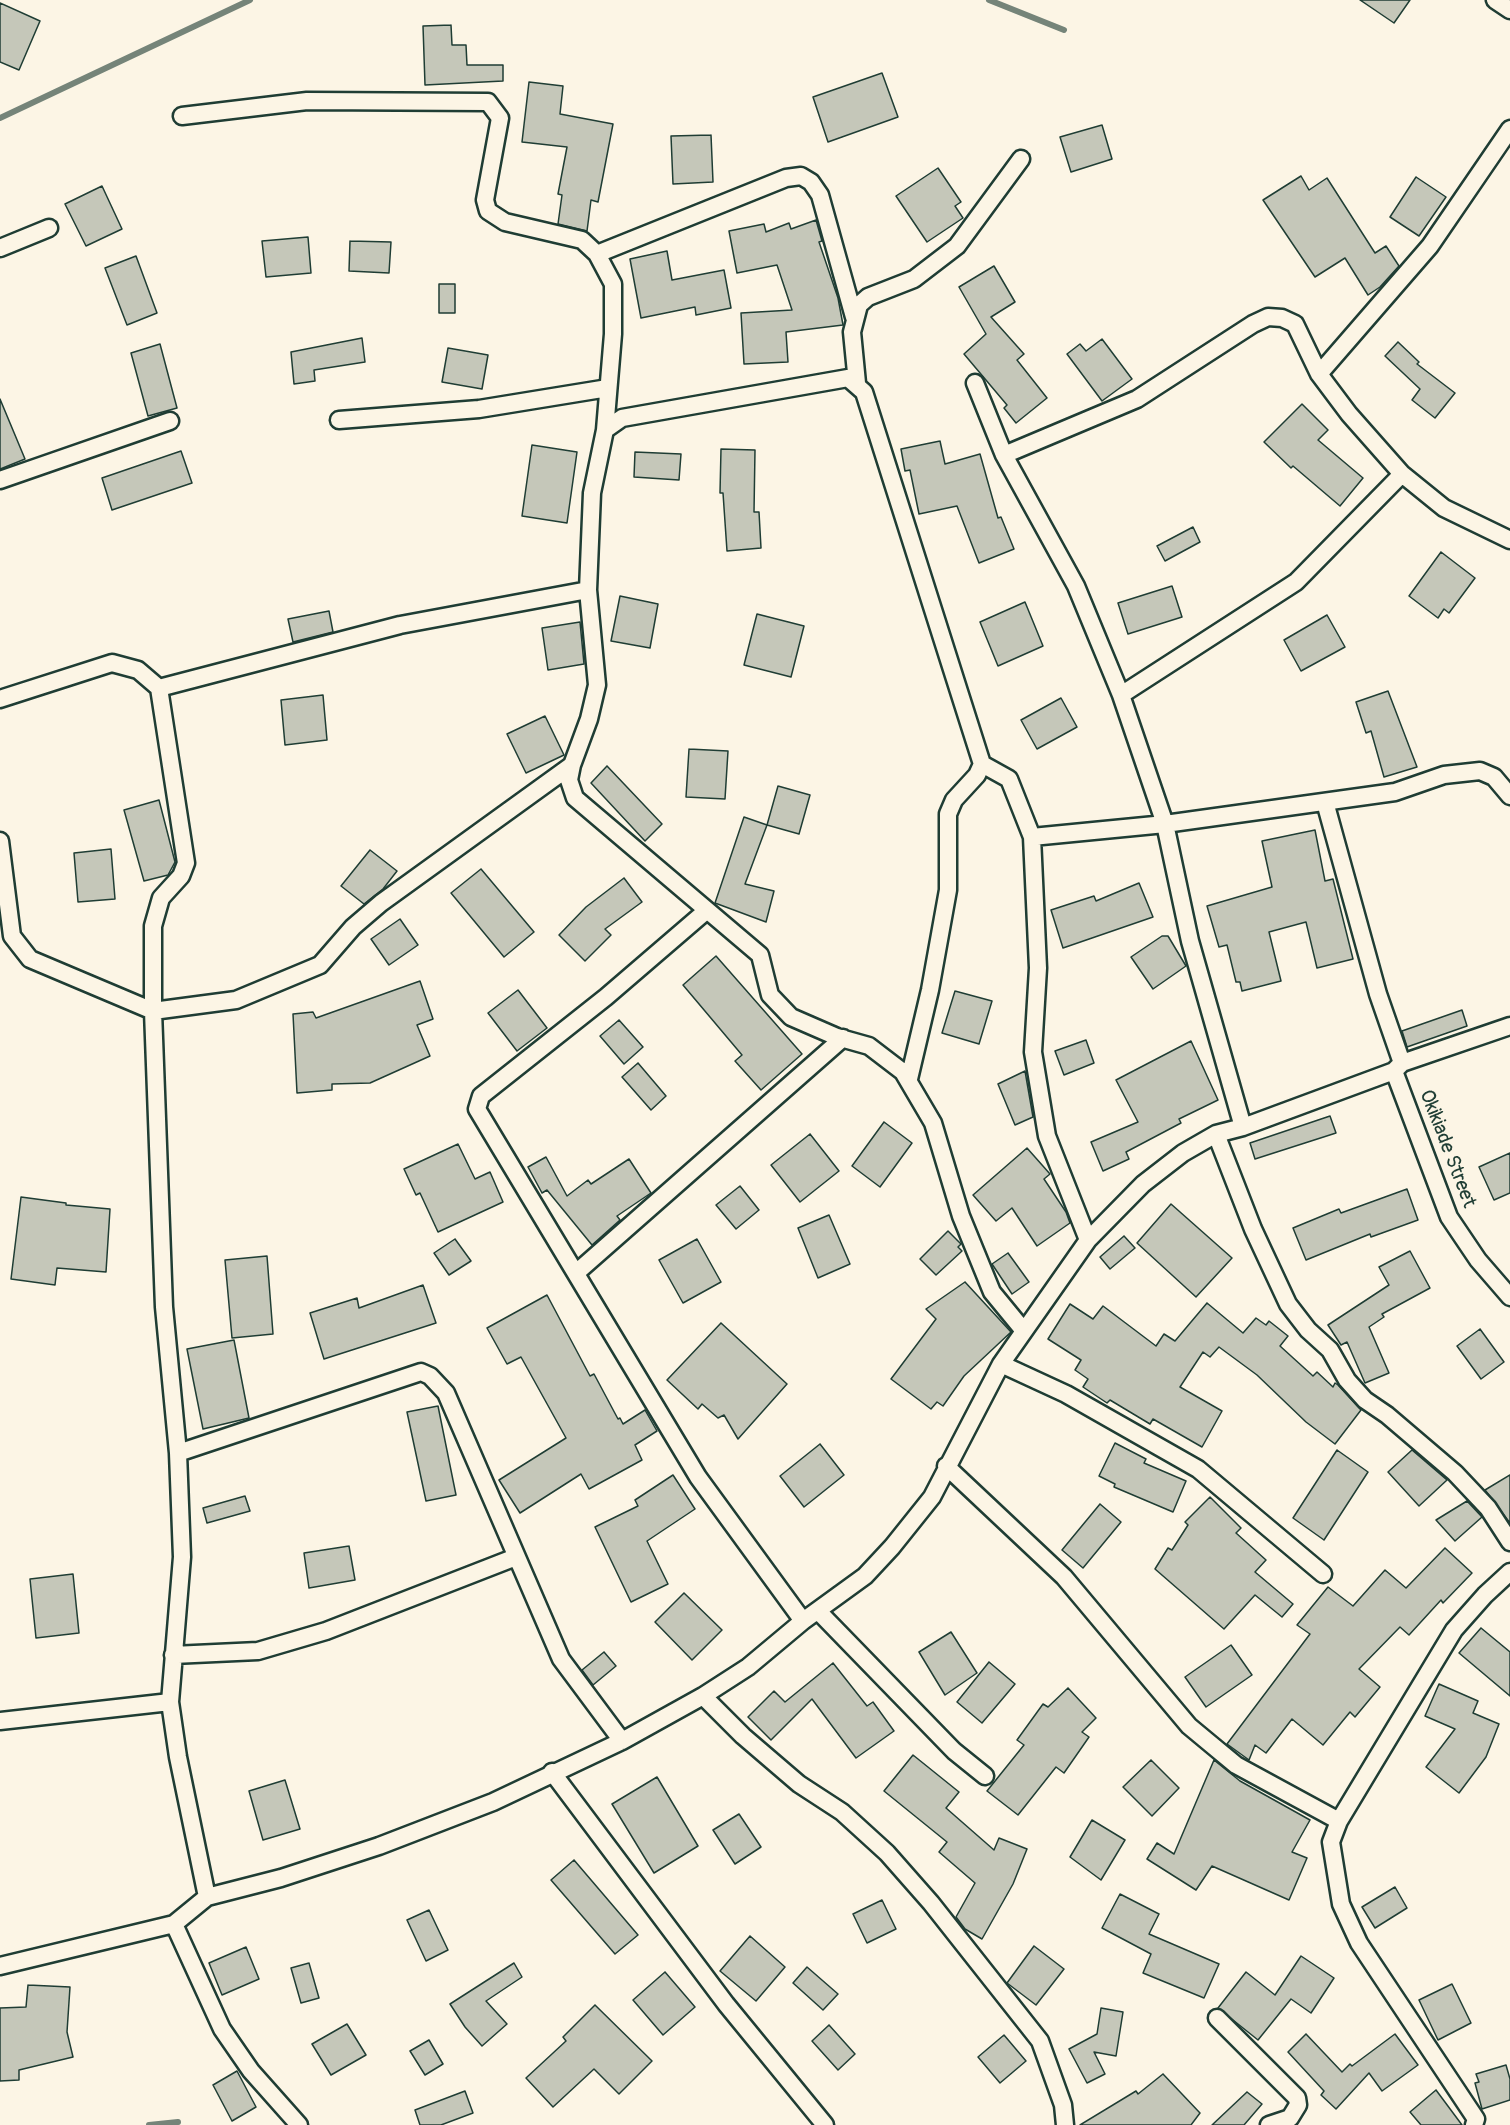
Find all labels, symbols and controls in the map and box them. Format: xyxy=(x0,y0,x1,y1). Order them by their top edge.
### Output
street label: Okikiade Street xyxy=(1414,1087,1480,1211)

